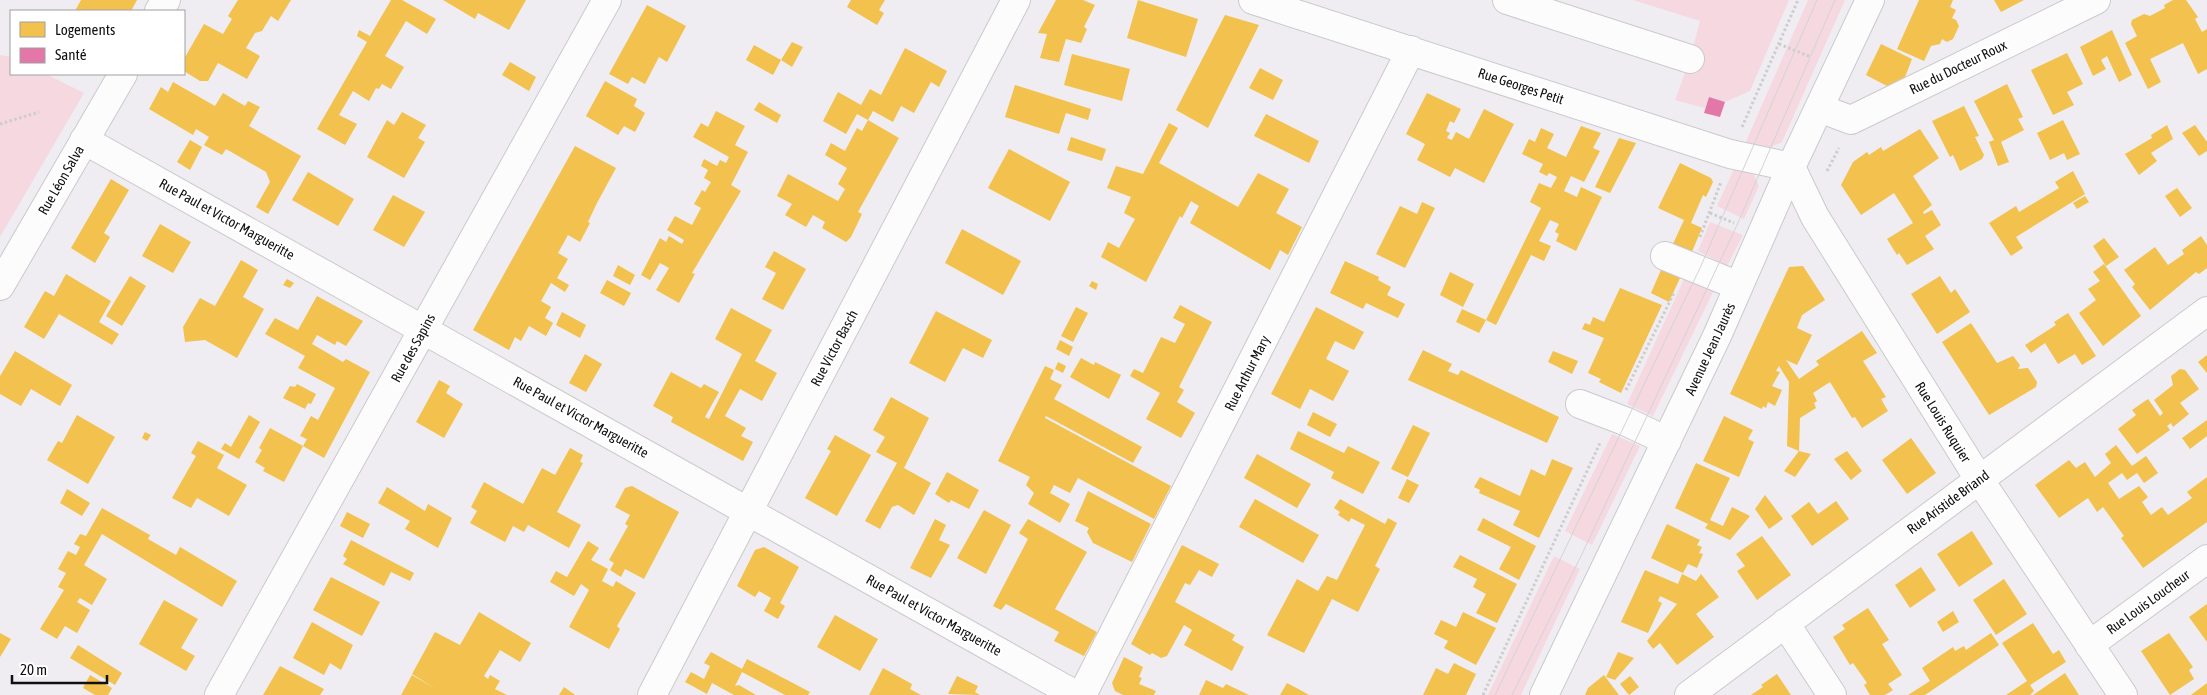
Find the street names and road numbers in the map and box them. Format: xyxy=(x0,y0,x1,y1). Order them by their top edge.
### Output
street label: Rue du Docteur Roux xyxy=(1907,36,2009,97)
street label: Rue Georges Petit xyxy=(1476,65,1566,107)
street label: Rue Léon Salva xyxy=(35,143,87,217)
street label: Rue Paul et Victor Margueritte xyxy=(157,175,297,263)
street label: Avenue Jean Jaurès xyxy=(1682,300,1738,398)
street label: Rue Victor Basch xyxy=(807,307,861,389)
street label: Rue des Sapins xyxy=(388,311,438,385)
street label: Rue Arthur Mary xyxy=(1221,332,1273,413)
street label: Rue Paul et Victor Margueritte xyxy=(511,373,651,461)
street label: Rue Louis Ruquier xyxy=(1912,379,1975,466)
street label: Rue Aristide Briand xyxy=(1904,467,1992,537)
street label: Rue Louis Loucheur xyxy=(2103,566,2193,638)
street label: Rue Paul et Victor Margueritte xyxy=(864,571,1004,659)

